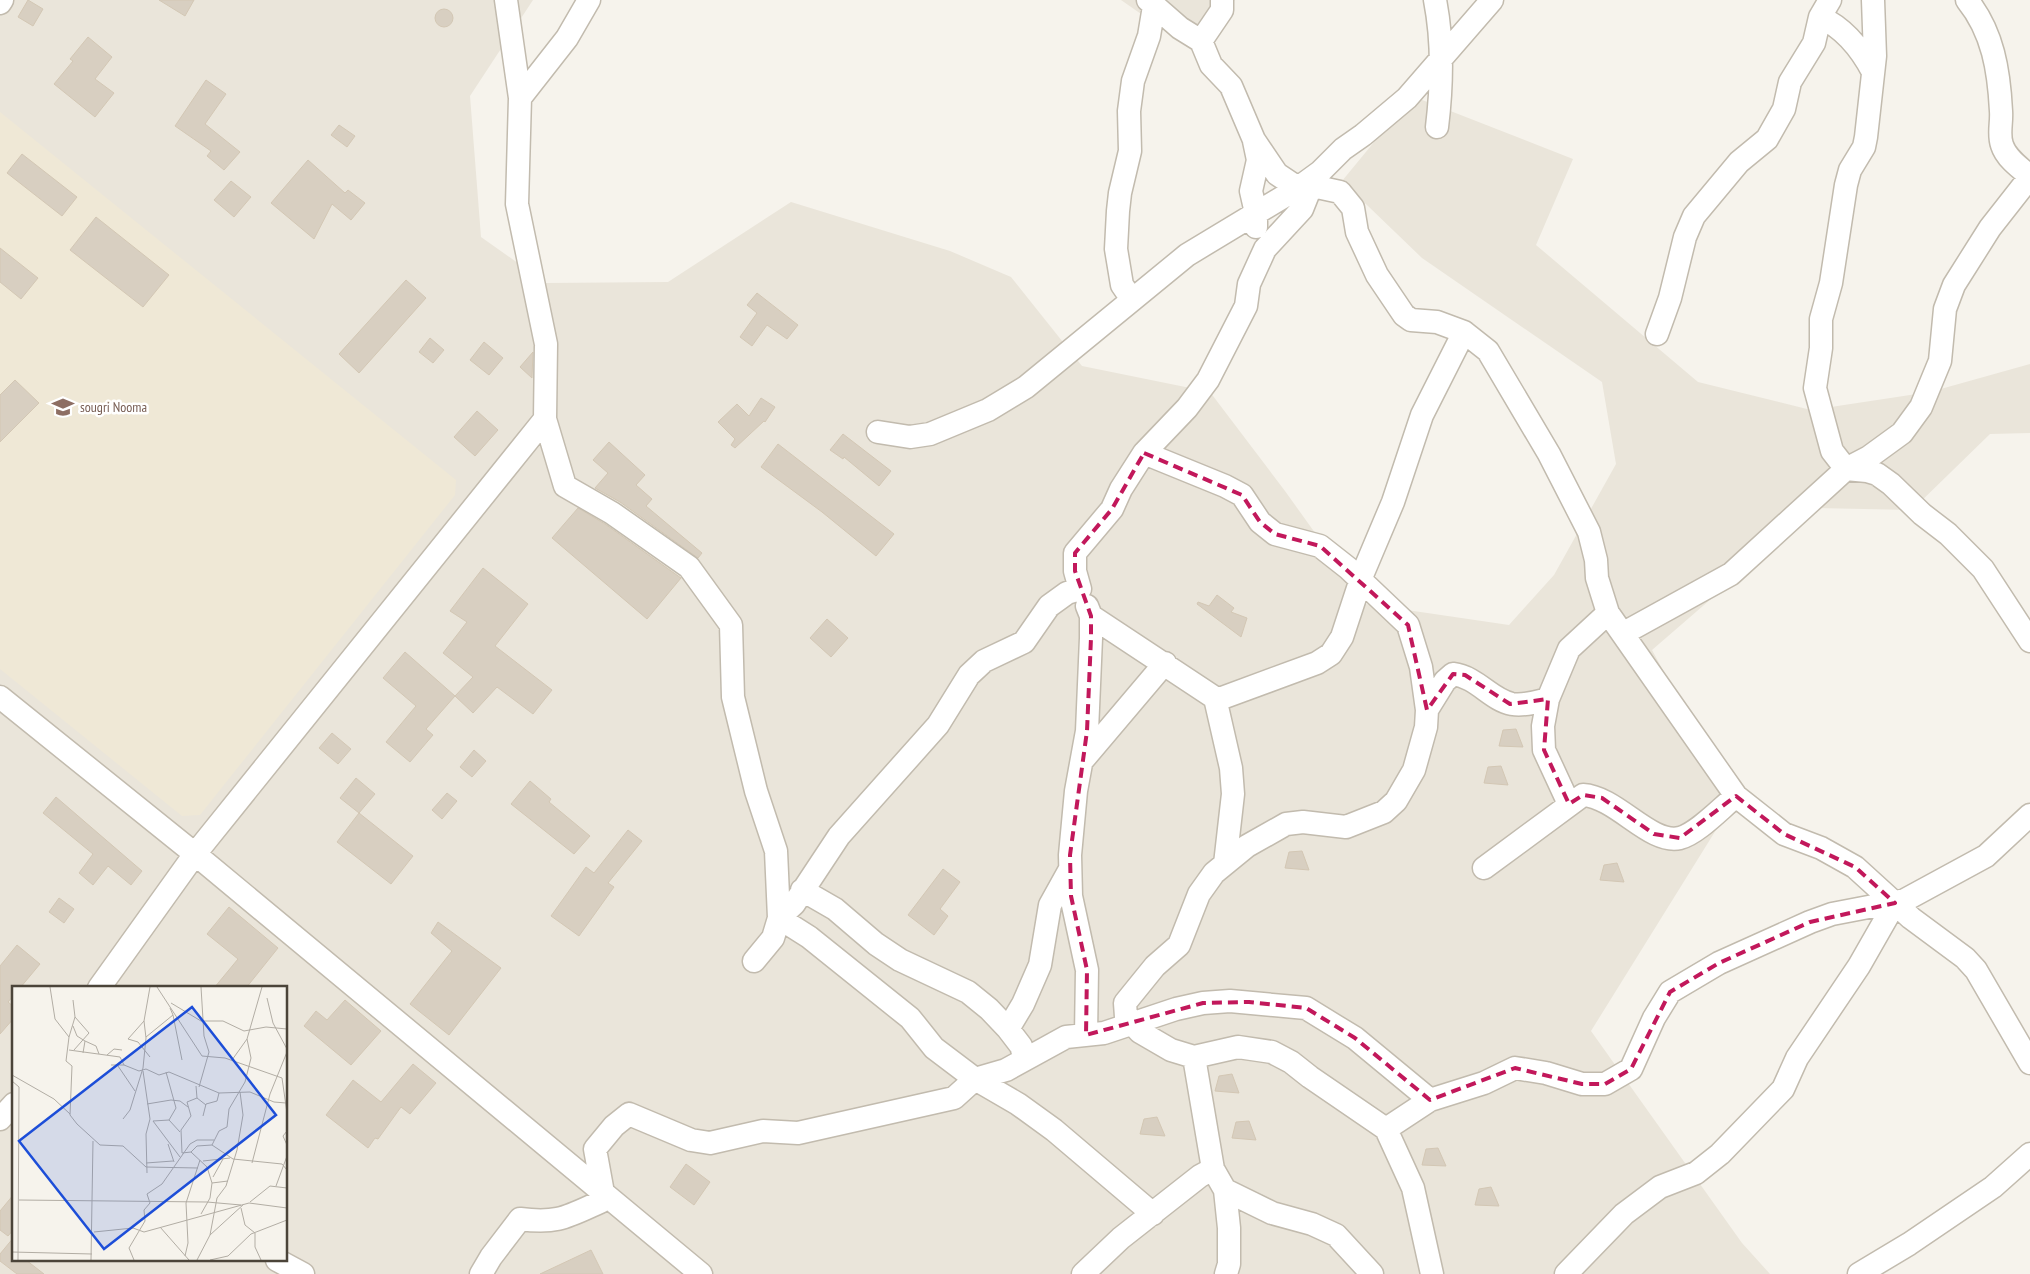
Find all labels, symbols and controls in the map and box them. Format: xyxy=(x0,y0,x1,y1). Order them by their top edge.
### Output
school or university icon: sougri Nooma xyxy=(50,394,76,420)
place label: sougri Nooma xyxy=(80,398,147,416)
inset map xyxy=(12,986,288,1262)

